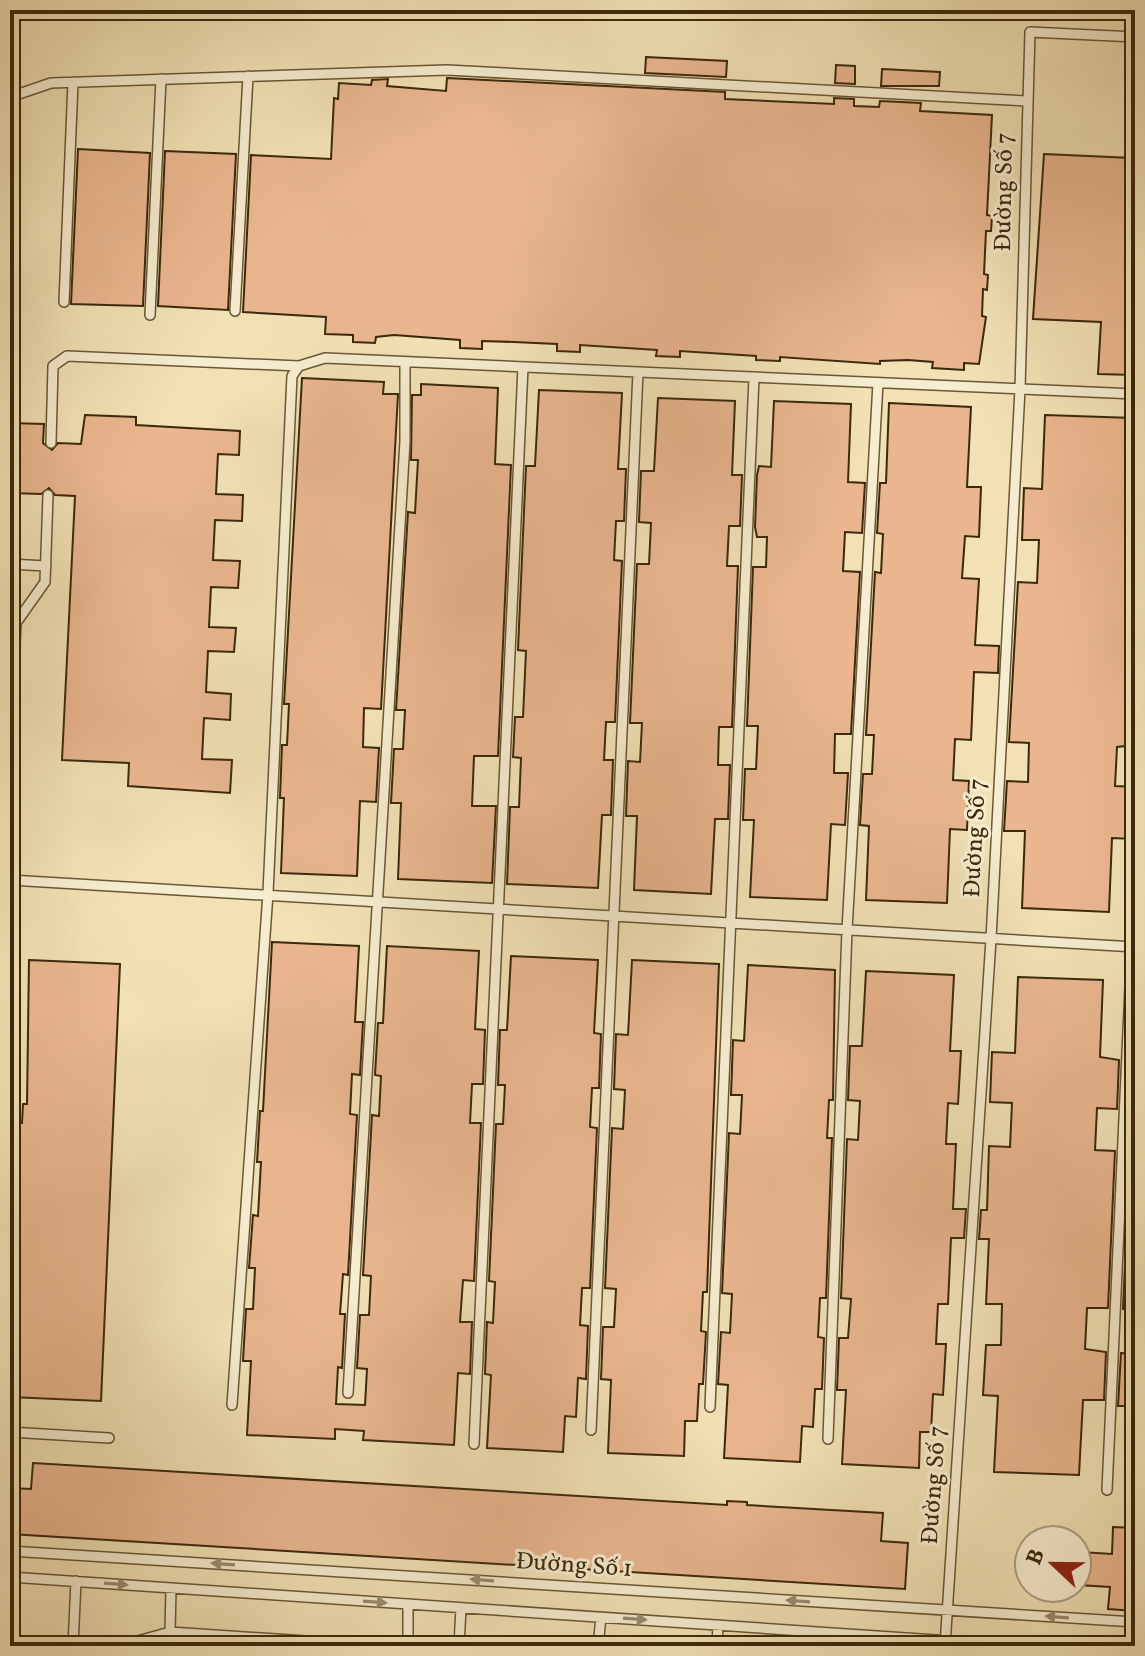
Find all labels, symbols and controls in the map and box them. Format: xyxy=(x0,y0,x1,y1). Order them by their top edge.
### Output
street label: Đường Số 7 xyxy=(987,132,1023,252)
street label: Đường Số 7 xyxy=(956,778,996,898)
street label: Đường Số 7 xyxy=(914,1425,956,1545)
north arrow xyxy=(1013,1524,1093,1604)
street label: Đường Số 1 xyxy=(515,1545,633,1587)
text: B xyxy=(1020,1545,1054,1570)
one-way arrow xyxy=(210,1557,235,1570)
one-way arrow xyxy=(469,1573,494,1586)
one-way arrow xyxy=(104,1578,129,1591)
one-way arrow xyxy=(785,1594,810,1607)
one-way arrow xyxy=(363,1596,388,1609)
one-way arrow xyxy=(1044,1610,1069,1623)
one-way arrow xyxy=(623,1613,648,1626)

